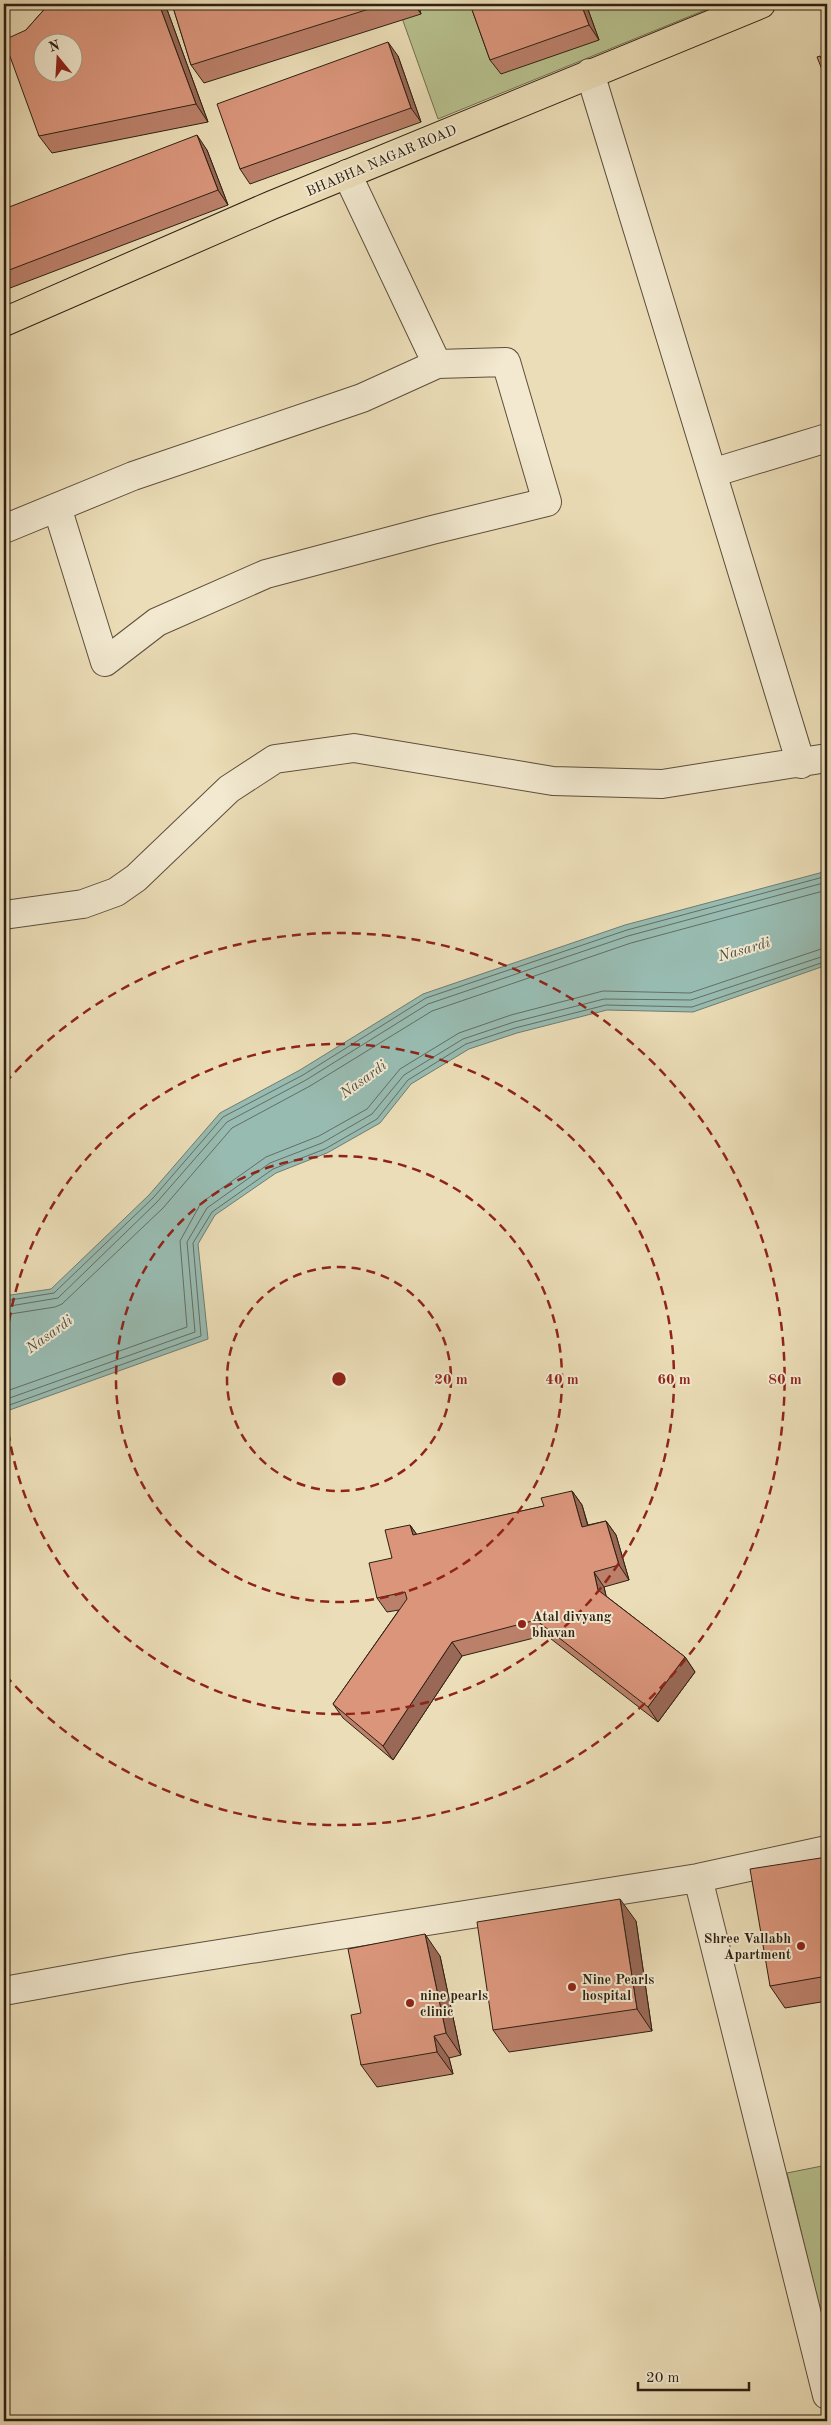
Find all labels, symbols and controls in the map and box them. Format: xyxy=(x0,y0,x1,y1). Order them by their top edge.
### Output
north arrow xyxy=(32,32,82,82)
text: N xyxy=(47,38,62,55)
street label: BHABHA NAGAR ROAD xyxy=(304,123,459,199)
water label: Nasardi xyxy=(716,936,772,965)
water label: Nasardi xyxy=(337,1058,390,1103)
water label: Nasardi xyxy=(23,1313,76,1358)
centre of rings xyxy=(330,1370,348,1388)
text: 20 m xyxy=(434,1373,468,1388)
text: 40 m xyxy=(545,1373,579,1388)
text: 60 m xyxy=(657,1373,691,1388)
text: 80 m xyxy=(768,1373,802,1388)
place label: Atal divyang bhavan xyxy=(532,1610,612,1640)
marker: Atal divyang bhavan xyxy=(516,1618,528,1630)
place label: Shree Vallabh Apartment xyxy=(704,1932,791,1962)
marker: Shree Vallabh Apartment xyxy=(795,1940,807,1952)
place label: Nine Pearls hospital xyxy=(582,1973,654,2003)
marker: Nine Pearls hospital xyxy=(566,1981,578,1993)
place label: nine pearls clinic xyxy=(420,1989,488,2019)
marker: nine pearls clinic xyxy=(404,1997,416,2009)
scale bar xyxy=(638,2360,750,2392)
text: 20 m xyxy=(646,2371,680,2386)

